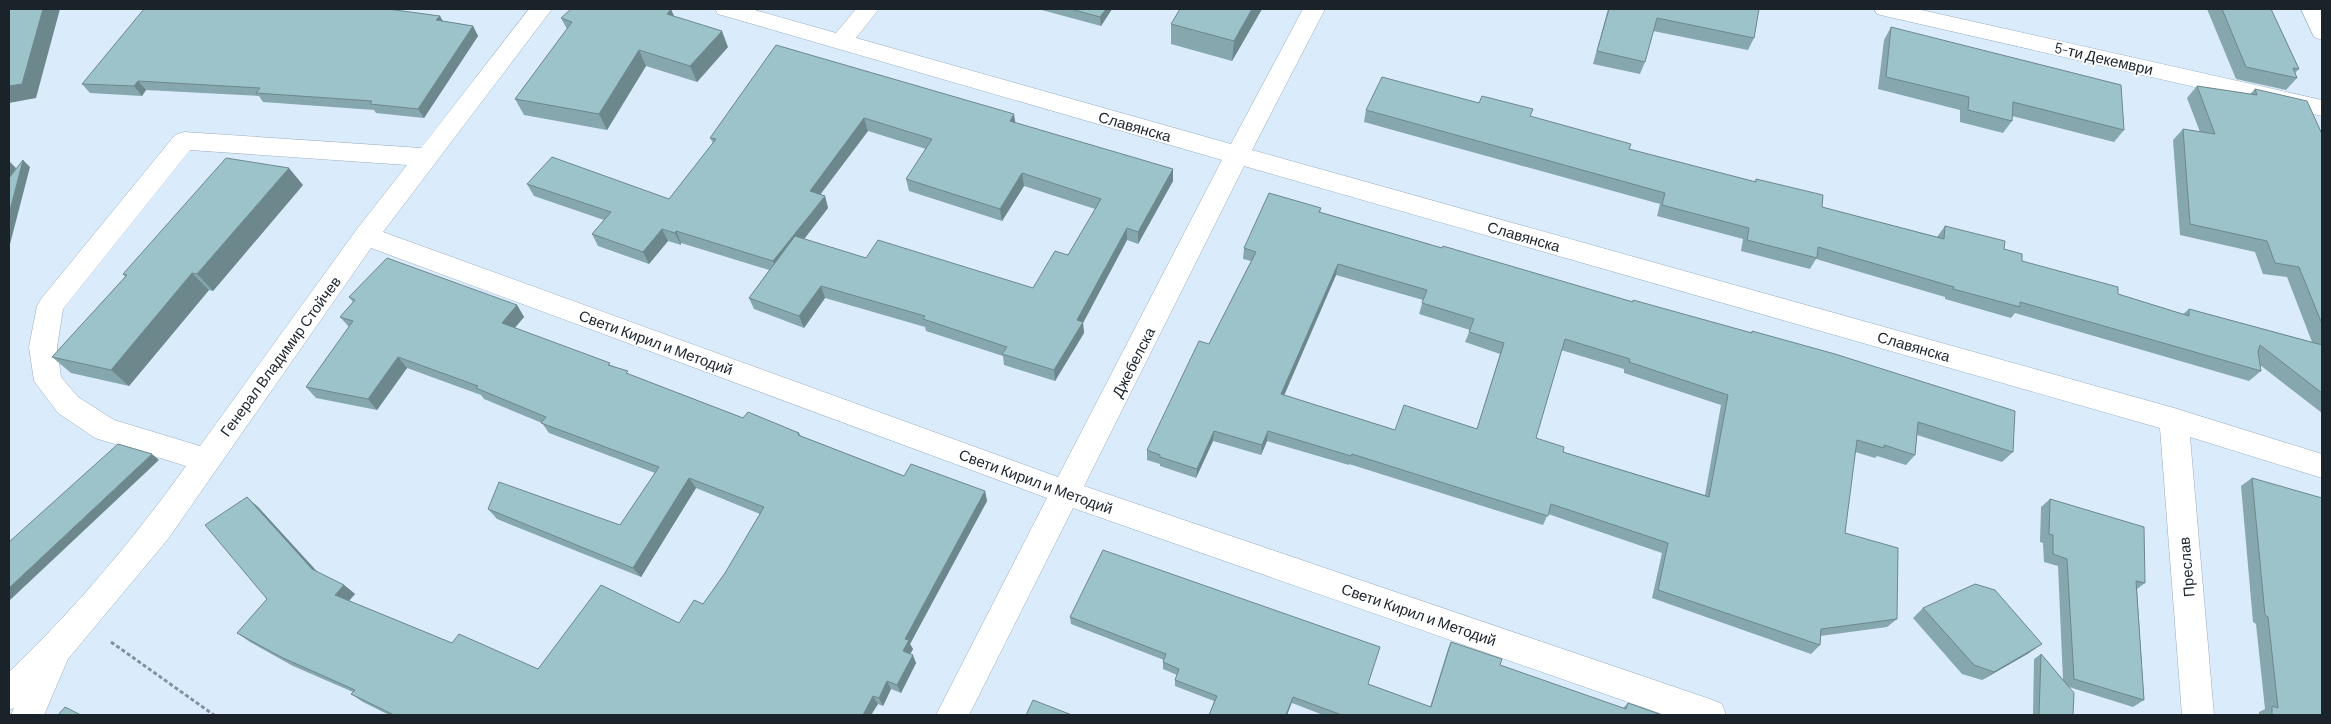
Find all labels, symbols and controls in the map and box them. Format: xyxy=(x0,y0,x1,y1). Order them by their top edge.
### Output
street label: 5-ти Декември xyxy=(2053,38,2155,78)
street label: Славянска xyxy=(1097,107,1174,145)
street label: Славянска xyxy=(1486,217,1563,255)
street label: Генерал Владимир Стойчев xyxy=(216,273,344,439)
street label: Свети Кирил и Методий xyxy=(577,306,735,378)
street label: Джебелска xyxy=(1108,323,1159,400)
street label: Славянска xyxy=(1876,327,1953,365)
street label: Свети Кирил и Методий xyxy=(957,445,1115,517)
street label: Преслав xyxy=(2174,536,2198,598)
street label: Свети Кирил и Методий xyxy=(1339,579,1499,649)

